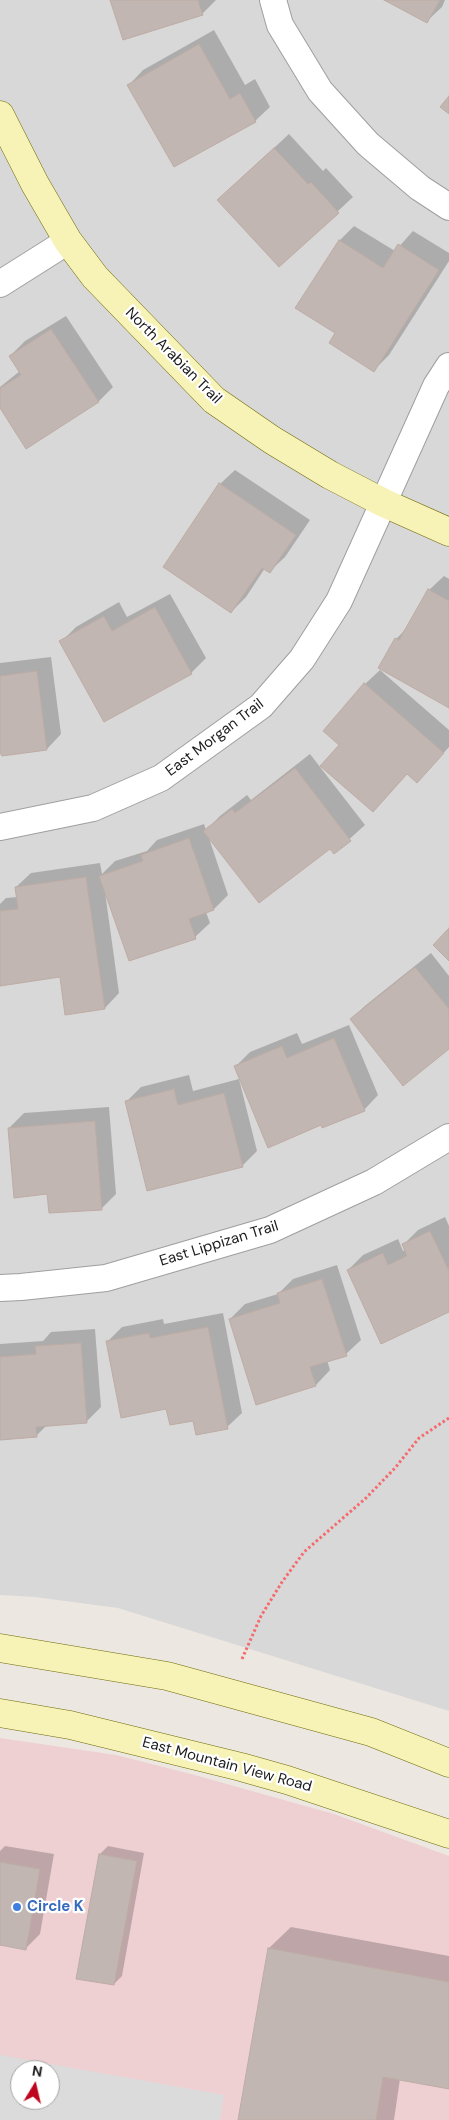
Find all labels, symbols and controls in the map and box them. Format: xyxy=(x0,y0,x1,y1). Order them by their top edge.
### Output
street label: North Arabian Trail xyxy=(121,304,225,408)
street label: East Morgan Trail xyxy=(162,695,268,781)
street label: East Lippizan Trail xyxy=(157,1217,281,1271)
street label: East Mountain View Road xyxy=(140,1734,314,1796)
place label: Circle K xyxy=(27,1898,84,1916)
marker: Circle K xyxy=(11,1901,23,1913)
north arrow xyxy=(10,2060,60,2110)
text: N xyxy=(31,2061,44,2081)

